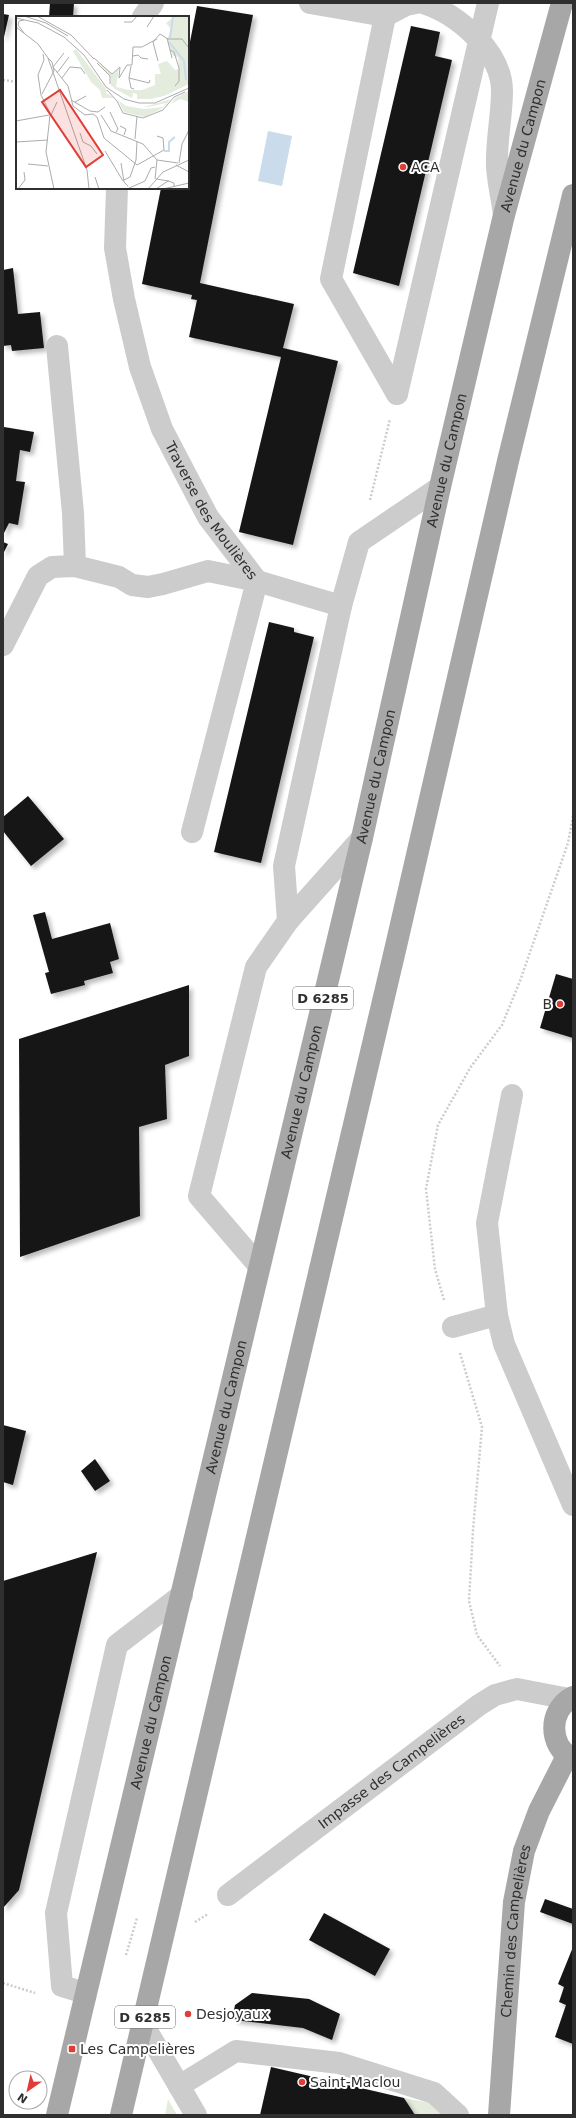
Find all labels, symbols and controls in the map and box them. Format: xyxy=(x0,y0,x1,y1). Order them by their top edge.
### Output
inset map xyxy=(16,16,189,189)
street label: Avenue du Campon xyxy=(497,77,549,214)
place label: ACA xyxy=(411,159,440,175)
marker: ACA xyxy=(398,162,408,172)
street label: Avenue du Campon xyxy=(423,392,470,529)
street label: Traverse des Moulières xyxy=(162,438,261,583)
street label: Avenue du Campon xyxy=(353,708,398,845)
road number: D 6285 xyxy=(293,987,353,1009)
place label: B xyxy=(542,996,552,1012)
marker: B xyxy=(555,999,565,1009)
street label: Avenue du Campon xyxy=(278,1023,325,1160)
street label: Avenue du Campon xyxy=(202,1338,250,1475)
street label: Avenue du Campon xyxy=(127,1654,175,1791)
street label: Impasse des Campelières xyxy=(315,1711,468,1832)
street label: Chemin des Campelières xyxy=(498,1842,534,2018)
road number: D 6285 xyxy=(115,2006,175,2028)
place label: Desjoyaux xyxy=(196,2006,269,2022)
marker: Desjoyaux xyxy=(183,2009,193,2019)
place label: Les Campelières xyxy=(80,2041,195,2057)
marker: Les Campelières xyxy=(67,2044,77,2054)
north arrow xyxy=(8,2070,48,2110)
place label: Saint-Maclou xyxy=(310,2074,400,2090)
marker: Saint-Maclou xyxy=(297,2077,307,2087)
text: N xyxy=(15,2090,30,2106)

